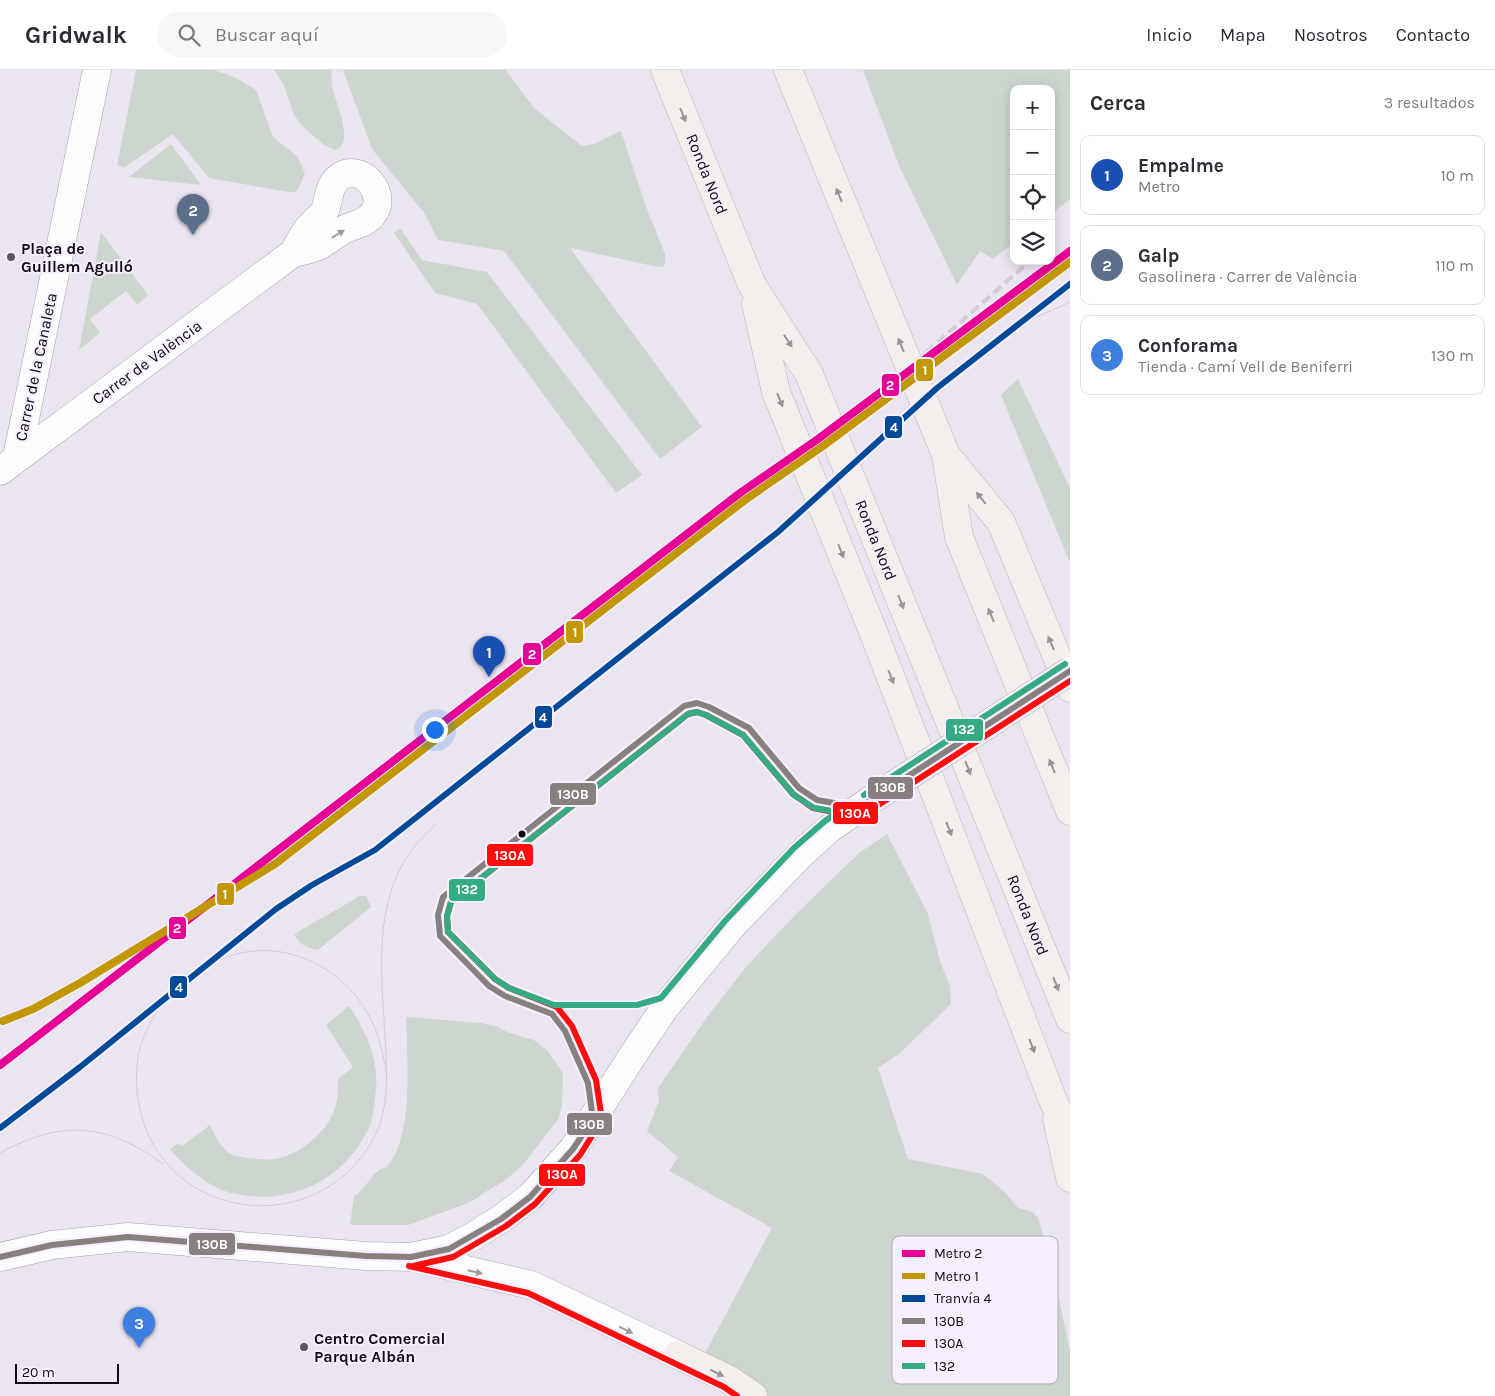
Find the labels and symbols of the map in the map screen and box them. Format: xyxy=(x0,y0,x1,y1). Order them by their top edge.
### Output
one-way arrow xyxy=(679,108,687,123)
street label: Ronda Nord xyxy=(682,131,732,217)
one-way arrow xyxy=(835,187,843,202)
pin: 2 xyxy=(177,194,209,235)
one-way arrow xyxy=(331,229,344,238)
place label: Plaça de Guillem Agulló xyxy=(21,239,133,276)
marker: Plaça de Guillem Agulló xyxy=(5,251,17,263)
street label: Carrer de la Canaleta xyxy=(11,291,61,443)
street label: Carrer de València xyxy=(88,316,206,408)
one-way arrow xyxy=(783,334,792,347)
one-way arrow xyxy=(896,338,904,352)
line badge: 1 xyxy=(915,358,934,382)
text: 1 xyxy=(923,362,928,379)
line badge: 2 xyxy=(881,373,900,397)
text: 2 xyxy=(886,377,894,394)
one-way arrow xyxy=(776,393,784,407)
line badge: 4 xyxy=(884,415,903,439)
text: 4 xyxy=(890,419,899,436)
one-way arrow xyxy=(975,491,986,504)
street label: Ronda Nord xyxy=(851,497,901,583)
one-way arrow xyxy=(837,544,845,559)
one-way arrow xyxy=(897,595,905,609)
one-way arrow xyxy=(986,608,994,622)
line badge: 1 xyxy=(565,620,584,644)
text: 1 xyxy=(573,624,578,641)
pin: 1 xyxy=(473,636,505,677)
one-way arrow xyxy=(1047,636,1055,650)
line badge: 2 xyxy=(522,642,542,666)
text: 2 xyxy=(528,646,536,663)
one-way arrow xyxy=(887,670,895,685)
line badge: 4 xyxy=(534,705,553,729)
text: 4 xyxy=(539,709,548,726)
your location xyxy=(422,717,448,743)
line badge: 132 xyxy=(945,718,984,742)
text: 132 xyxy=(953,721,975,738)
one-way arrow xyxy=(1047,759,1055,773)
one-way arrow xyxy=(965,761,973,776)
line badge: 130B xyxy=(867,776,914,800)
text: 130B xyxy=(874,779,906,796)
line badge: 130B xyxy=(549,782,597,806)
text: 130B xyxy=(557,786,589,803)
line badge: 130A xyxy=(832,801,879,825)
text: 130A xyxy=(839,805,871,822)
one-way arrow xyxy=(946,821,953,836)
unlabelled marker xyxy=(517,829,527,839)
line badge: 130A xyxy=(486,843,534,867)
text: 130A xyxy=(494,847,526,864)
street label: Ronda Nord xyxy=(1003,872,1053,958)
line badge: 132 xyxy=(448,878,486,902)
text: 132 xyxy=(456,881,478,898)
line badge: 1 xyxy=(216,882,235,906)
text: 1 xyxy=(223,886,228,903)
line badge: 2 xyxy=(168,916,187,940)
text: 2 xyxy=(173,920,181,937)
line badge: 4 xyxy=(169,975,188,999)
one-way arrow xyxy=(1052,977,1060,992)
text: 4 xyxy=(175,979,184,996)
one-way arrow xyxy=(1028,1039,1036,1054)
line badge: 130B xyxy=(566,1112,613,1136)
text: 130B xyxy=(573,1116,605,1133)
line badge: 130A xyxy=(538,1163,586,1187)
text: 130A xyxy=(546,1166,578,1183)
line badge: 130B xyxy=(188,1232,236,1256)
text: 130B xyxy=(196,1236,228,1253)
legend xyxy=(892,1236,1058,1384)
text: Metro 2 xyxy=(934,1245,982,1262)
one-way arrow xyxy=(468,1268,483,1276)
text: Metro 1 xyxy=(934,1268,979,1285)
text: Tranvía 4 xyxy=(934,1290,991,1307)
pin: 3 xyxy=(123,1307,155,1348)
text: 130B xyxy=(934,1313,964,1330)
one-way arrow xyxy=(619,1326,633,1334)
place label: Centro Comercial Parque Albán xyxy=(314,1329,445,1366)
text: 130A xyxy=(934,1335,963,1352)
marker: Centro Comercial Parque Albán xyxy=(298,1341,310,1353)
text: 132 xyxy=(934,1358,955,1375)
scale bar xyxy=(15,1361,119,1384)
one-way arrow xyxy=(710,1370,724,1378)

